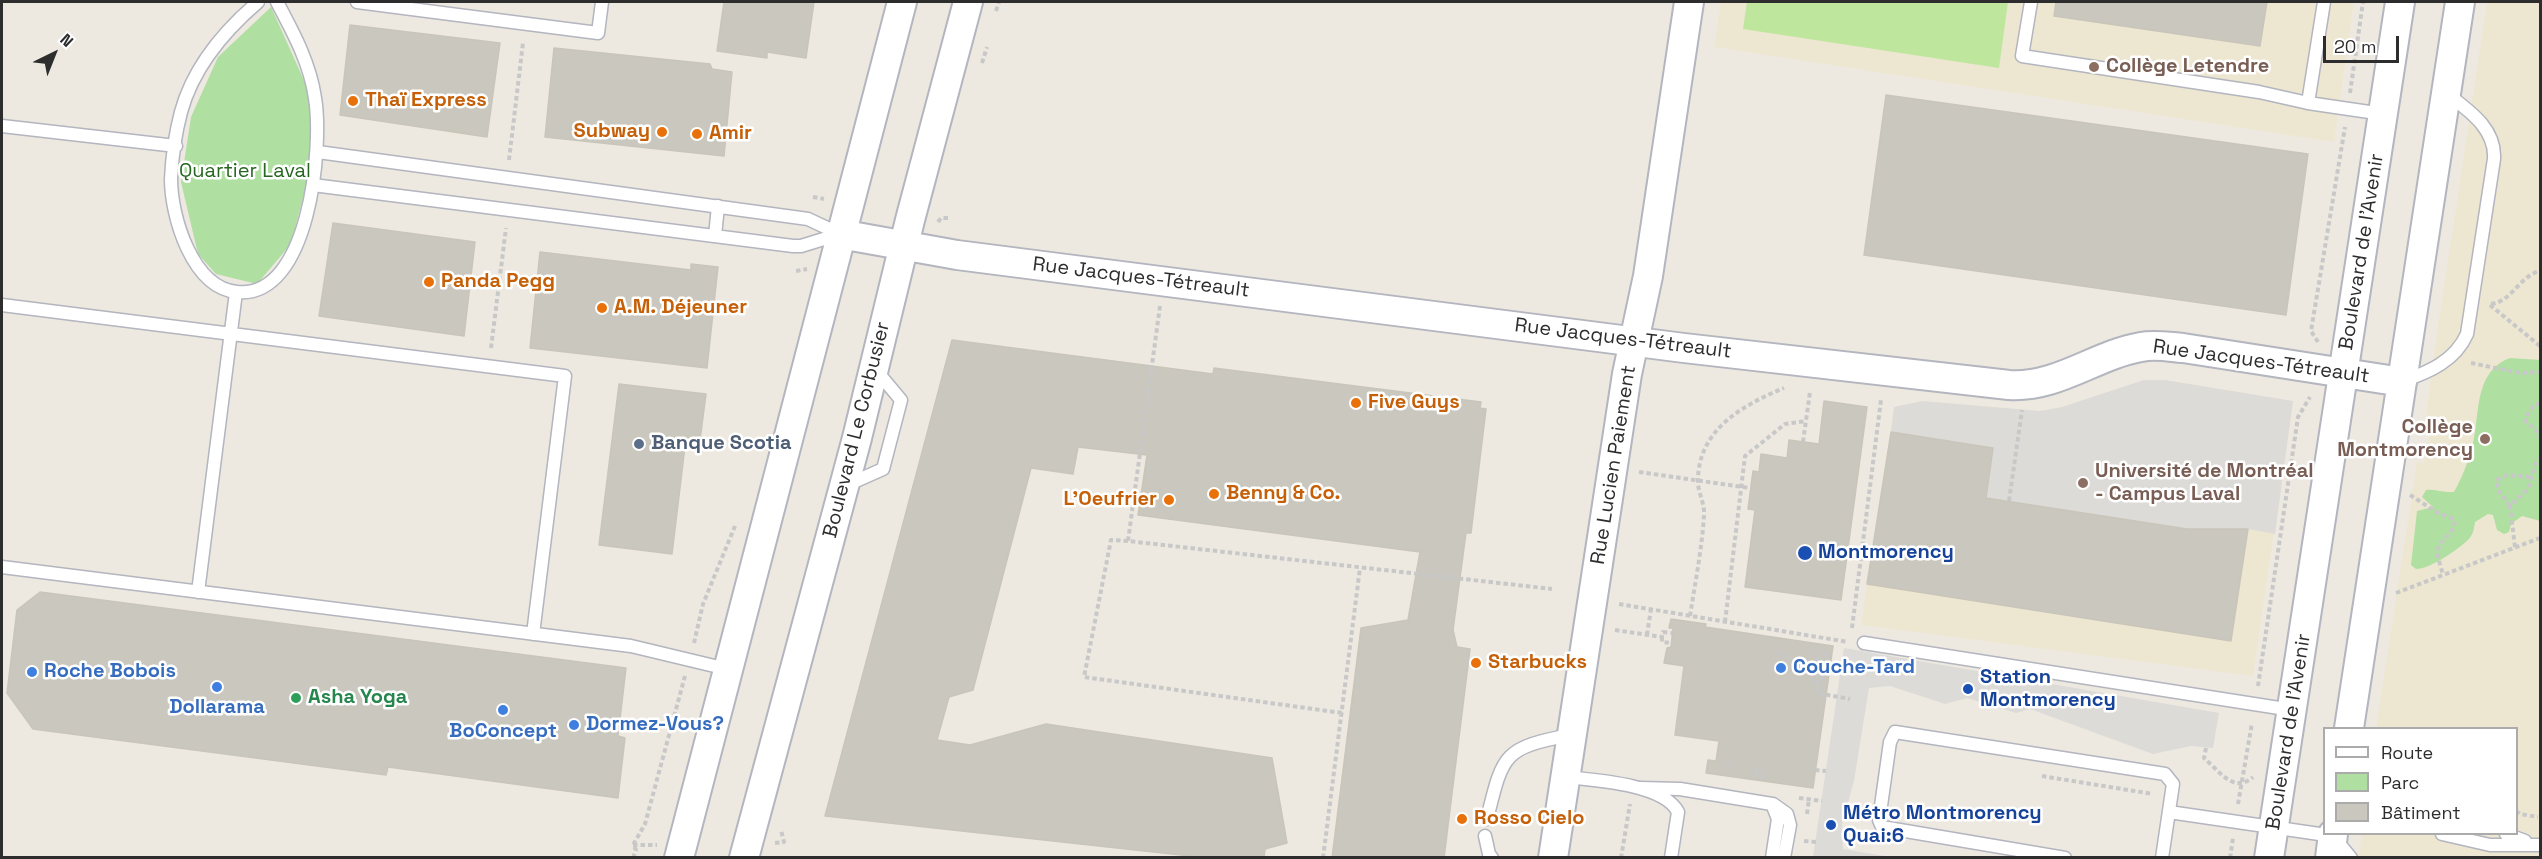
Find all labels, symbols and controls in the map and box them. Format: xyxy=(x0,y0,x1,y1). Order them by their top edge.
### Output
north arrow xyxy=(24,24,84,84)
scale bar xyxy=(2326,24,2402,62)
text: N xyxy=(56,29,78,52)
text: 20 m xyxy=(2334,35,2377,58)
place label: Collège Letendre xyxy=(2106,55,2269,79)
marker: Collège Letendre xyxy=(2087,60,2101,74)
place label: Thaï Express xyxy=(365,89,487,113)
marker: Thaï Express xyxy=(346,94,360,108)
place label: Subway xyxy=(574,120,650,144)
place label: Amir xyxy=(709,122,752,146)
marker: Subway xyxy=(655,125,669,139)
marker: Amir xyxy=(690,127,704,141)
street label: Boulevard de l'Avenir xyxy=(2335,152,2389,352)
park label: Quartier Laval xyxy=(179,160,311,184)
street label: Rue Jacques-Tétreault xyxy=(1031,253,1251,303)
place label: Panda Pegg xyxy=(441,270,555,294)
marker: Panda Pegg xyxy=(422,275,436,289)
place label: A.M. Déjeuner xyxy=(614,296,747,320)
marker: A.M. Déjeuner xyxy=(595,301,609,315)
street label: Rue Jacques-Tétreault xyxy=(1513,314,1733,364)
street label: Boulevard Le Corbusier xyxy=(819,319,895,541)
street label: Rue Jacques-Tétreault xyxy=(2151,335,2371,389)
street label: Rue Lucien Paiement xyxy=(1586,364,1642,566)
place label: Five Guys xyxy=(1368,391,1460,415)
marker: Five Guys xyxy=(1349,396,1363,410)
place label: Collège Montmorency xyxy=(2337,416,2473,463)
place label: Banque Scotia xyxy=(651,432,792,456)
marker: Collège Montmorency xyxy=(2478,432,2492,446)
marker: Banque Scotia xyxy=(632,437,646,451)
place label: Université de Montréal - Campus Laval xyxy=(2095,460,2314,507)
marker: Université de Montréal - Campus Laval xyxy=(2076,476,2090,490)
place label: Benny & Co. xyxy=(1226,482,1341,506)
marker: Benny & Co. xyxy=(1207,487,1221,501)
place label: L'Oeufrier xyxy=(1064,488,1157,512)
marker: L'Oeufrier xyxy=(1162,493,1176,507)
place label: Montmorency xyxy=(1818,541,1954,565)
marker: Montmorency xyxy=(1796,544,1814,562)
street label: Boulevard de l'Avenir xyxy=(2262,632,2316,832)
place label: Starbucks xyxy=(1488,651,1587,675)
marker: Starbucks xyxy=(1469,656,1483,670)
place label: Couche-Tard xyxy=(1793,656,1915,680)
place label: Roche Bobois xyxy=(44,660,176,684)
marker: Couche-Tard xyxy=(1774,661,1788,675)
marker: Roche Bobois xyxy=(25,665,39,679)
place label: Station Montmorency xyxy=(1980,666,2116,713)
marker: Dollarama xyxy=(210,680,224,694)
marker: Station Montmorency xyxy=(1961,682,1975,696)
place label: Asha Yoga xyxy=(308,686,407,710)
marker: Asha Yoga xyxy=(289,691,303,705)
place label: Dollarama xyxy=(169,696,265,720)
marker: BoConcept xyxy=(496,703,510,717)
place label: Dormez-Vous? xyxy=(586,713,724,737)
marker: Dormez-Vous? xyxy=(567,718,581,732)
place label: BoConcept xyxy=(449,720,557,744)
legend xyxy=(2323,727,2518,835)
text: Route xyxy=(2381,741,2433,764)
text: Parc xyxy=(2381,771,2419,794)
text: Bâtiment xyxy=(2381,801,2461,824)
place label: Métro Montmorency Quai:6 xyxy=(1843,802,2042,849)
place label: Rosso Cielo xyxy=(1474,807,1584,831)
marker: Rosso Cielo xyxy=(1455,812,1469,826)
marker: Métro Montmorency Quai:6 xyxy=(1824,818,1838,832)

